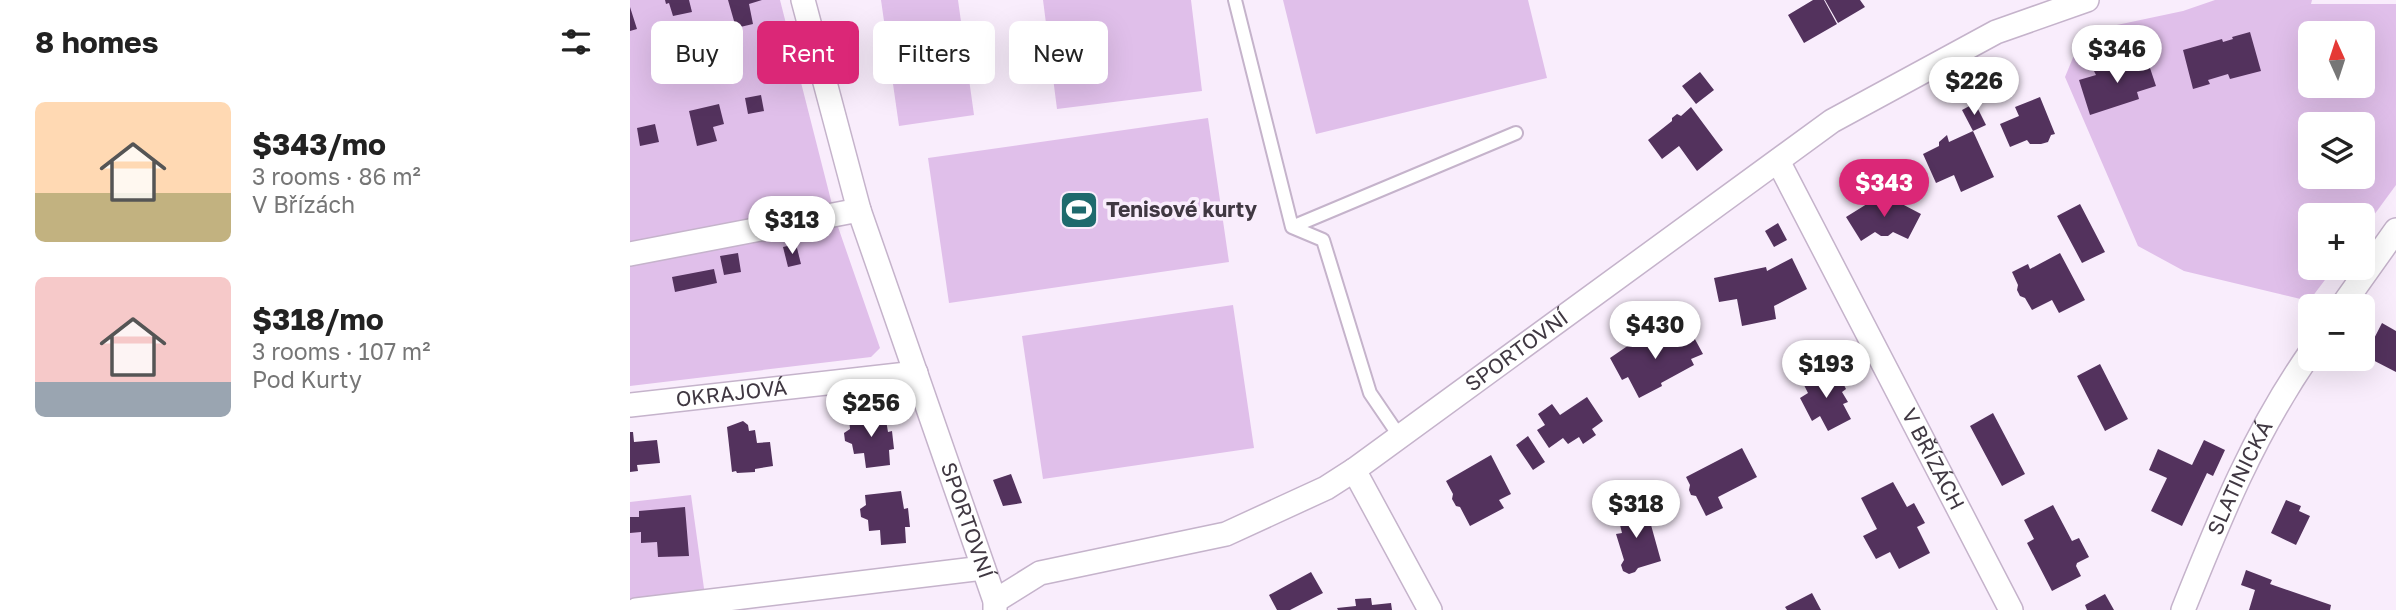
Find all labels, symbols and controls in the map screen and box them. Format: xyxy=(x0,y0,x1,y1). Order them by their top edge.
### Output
chip: Buy xyxy=(651,21,743,84)
chip: Rent xyxy=(757,21,859,84)
chip: Filters xyxy=(873,21,995,84)
chip: New xyxy=(1009,21,1108,84)
north arrow xyxy=(2298,21,2375,98)
map controls xyxy=(2298,21,2375,371)
icon: filters xyxy=(557,23,595,61)
text: 8 homes xyxy=(35,24,159,60)
pin: $346 xyxy=(2076,25,2158,85)
text: $346 xyxy=(2088,34,2146,62)
pin: $226 xyxy=(1933,58,2015,117)
text: $226 xyxy=(1945,66,2003,94)
button: layers xyxy=(2298,112,2375,189)
text: $343/mo xyxy=(252,126,386,162)
icon: home xyxy=(91,130,175,214)
pin: $343 xyxy=(1843,160,1925,219)
text: 3 rooms · 86 m² xyxy=(252,162,421,190)
text: $343 xyxy=(1855,168,1913,196)
sports icon: Tenisové kurty xyxy=(1058,189,1100,231)
text: V Břízách xyxy=(252,190,355,218)
pin: $313 xyxy=(751,196,833,256)
place label: Tenisové kurty xyxy=(1106,196,1257,222)
button: + xyxy=(2298,203,2375,280)
text: $313 xyxy=(764,205,820,233)
button: − xyxy=(2298,294,2375,371)
text: $318/mo xyxy=(252,301,384,337)
pin: $430 xyxy=(1614,302,1696,361)
street label: SPORTOVNÍ xyxy=(1460,303,1574,397)
icon: home xyxy=(91,305,175,389)
text: $430 xyxy=(1626,310,1684,338)
text: 3 rooms · 107 m² xyxy=(252,337,430,365)
pin: $193 xyxy=(1785,340,1867,400)
text: $193 xyxy=(1798,349,1854,377)
text: Pod Kurty xyxy=(252,365,362,393)
street label: OKRAJOVÁ xyxy=(674,374,788,412)
pin: $256 xyxy=(830,380,912,439)
text: $256 xyxy=(842,388,900,416)
street label: V BŘÍZÁCH xyxy=(1897,404,1971,514)
street label: SLATINICKÁ xyxy=(2201,416,2278,539)
street label: SPORTOVNÍ xyxy=(936,459,1001,583)
pin: $318 xyxy=(1595,480,1677,540)
text: $318 xyxy=(1608,489,1664,517)

